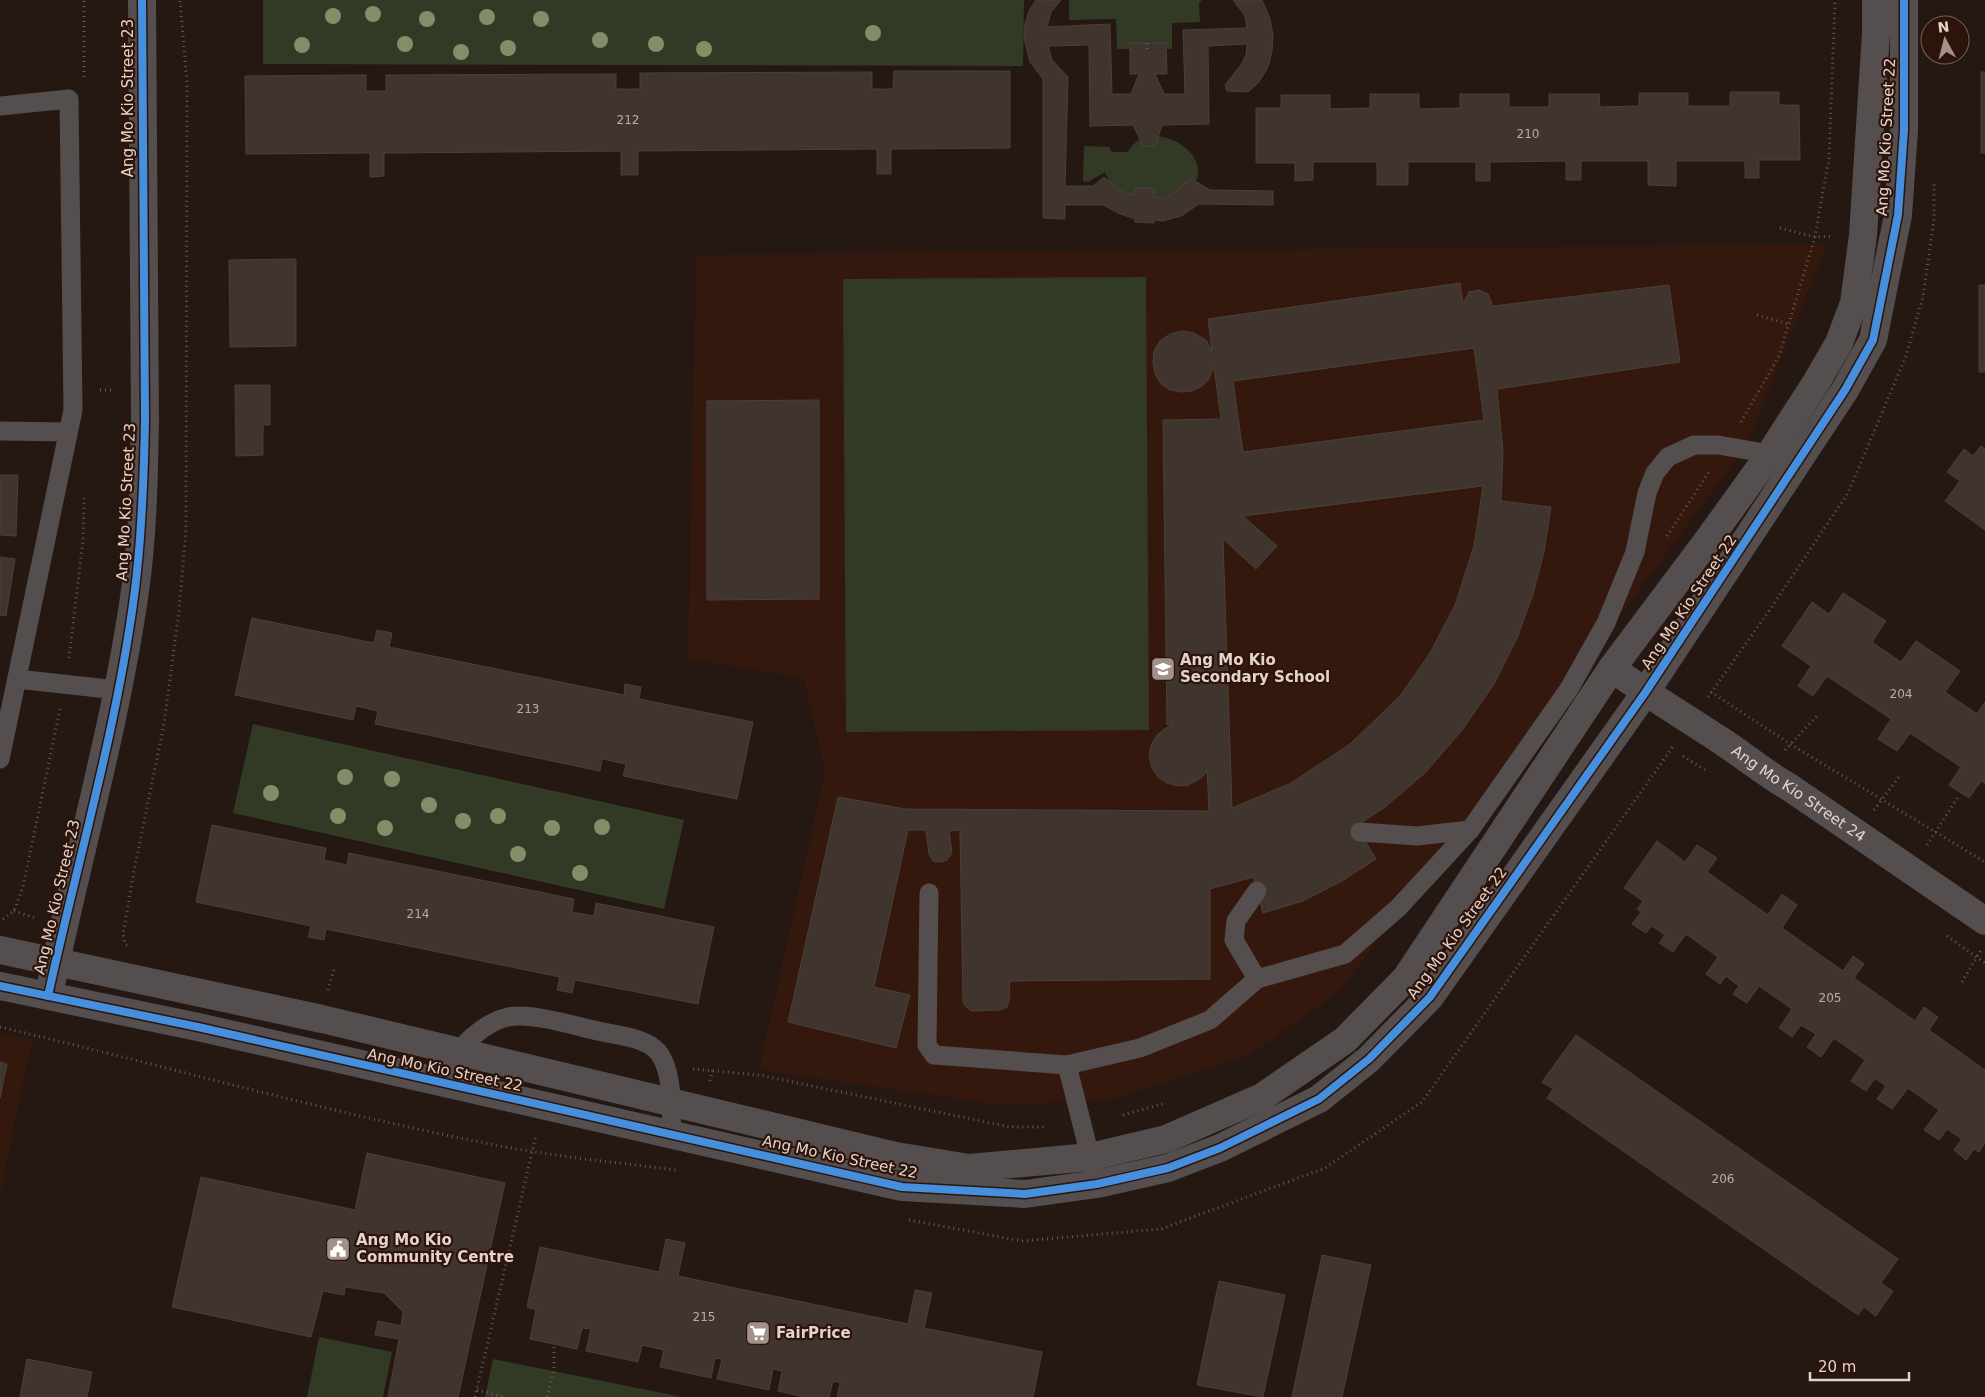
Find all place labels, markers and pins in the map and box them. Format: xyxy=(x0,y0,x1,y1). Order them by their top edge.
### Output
place label: Ang Mo Kio Secondary School xyxy=(1180,651,1330,686)
school or university icon: Ang Mo Kio Secondary School xyxy=(1150,656,1176,682)
place label: Ang Mo Kio Community Centre xyxy=(356,1231,514,1266)
public building icon: Ang Mo Kio Community Centre xyxy=(325,1236,351,1262)
supermarket icon: FairPrice xyxy=(745,1320,771,1346)
place label: FairPrice xyxy=(776,1324,851,1342)

